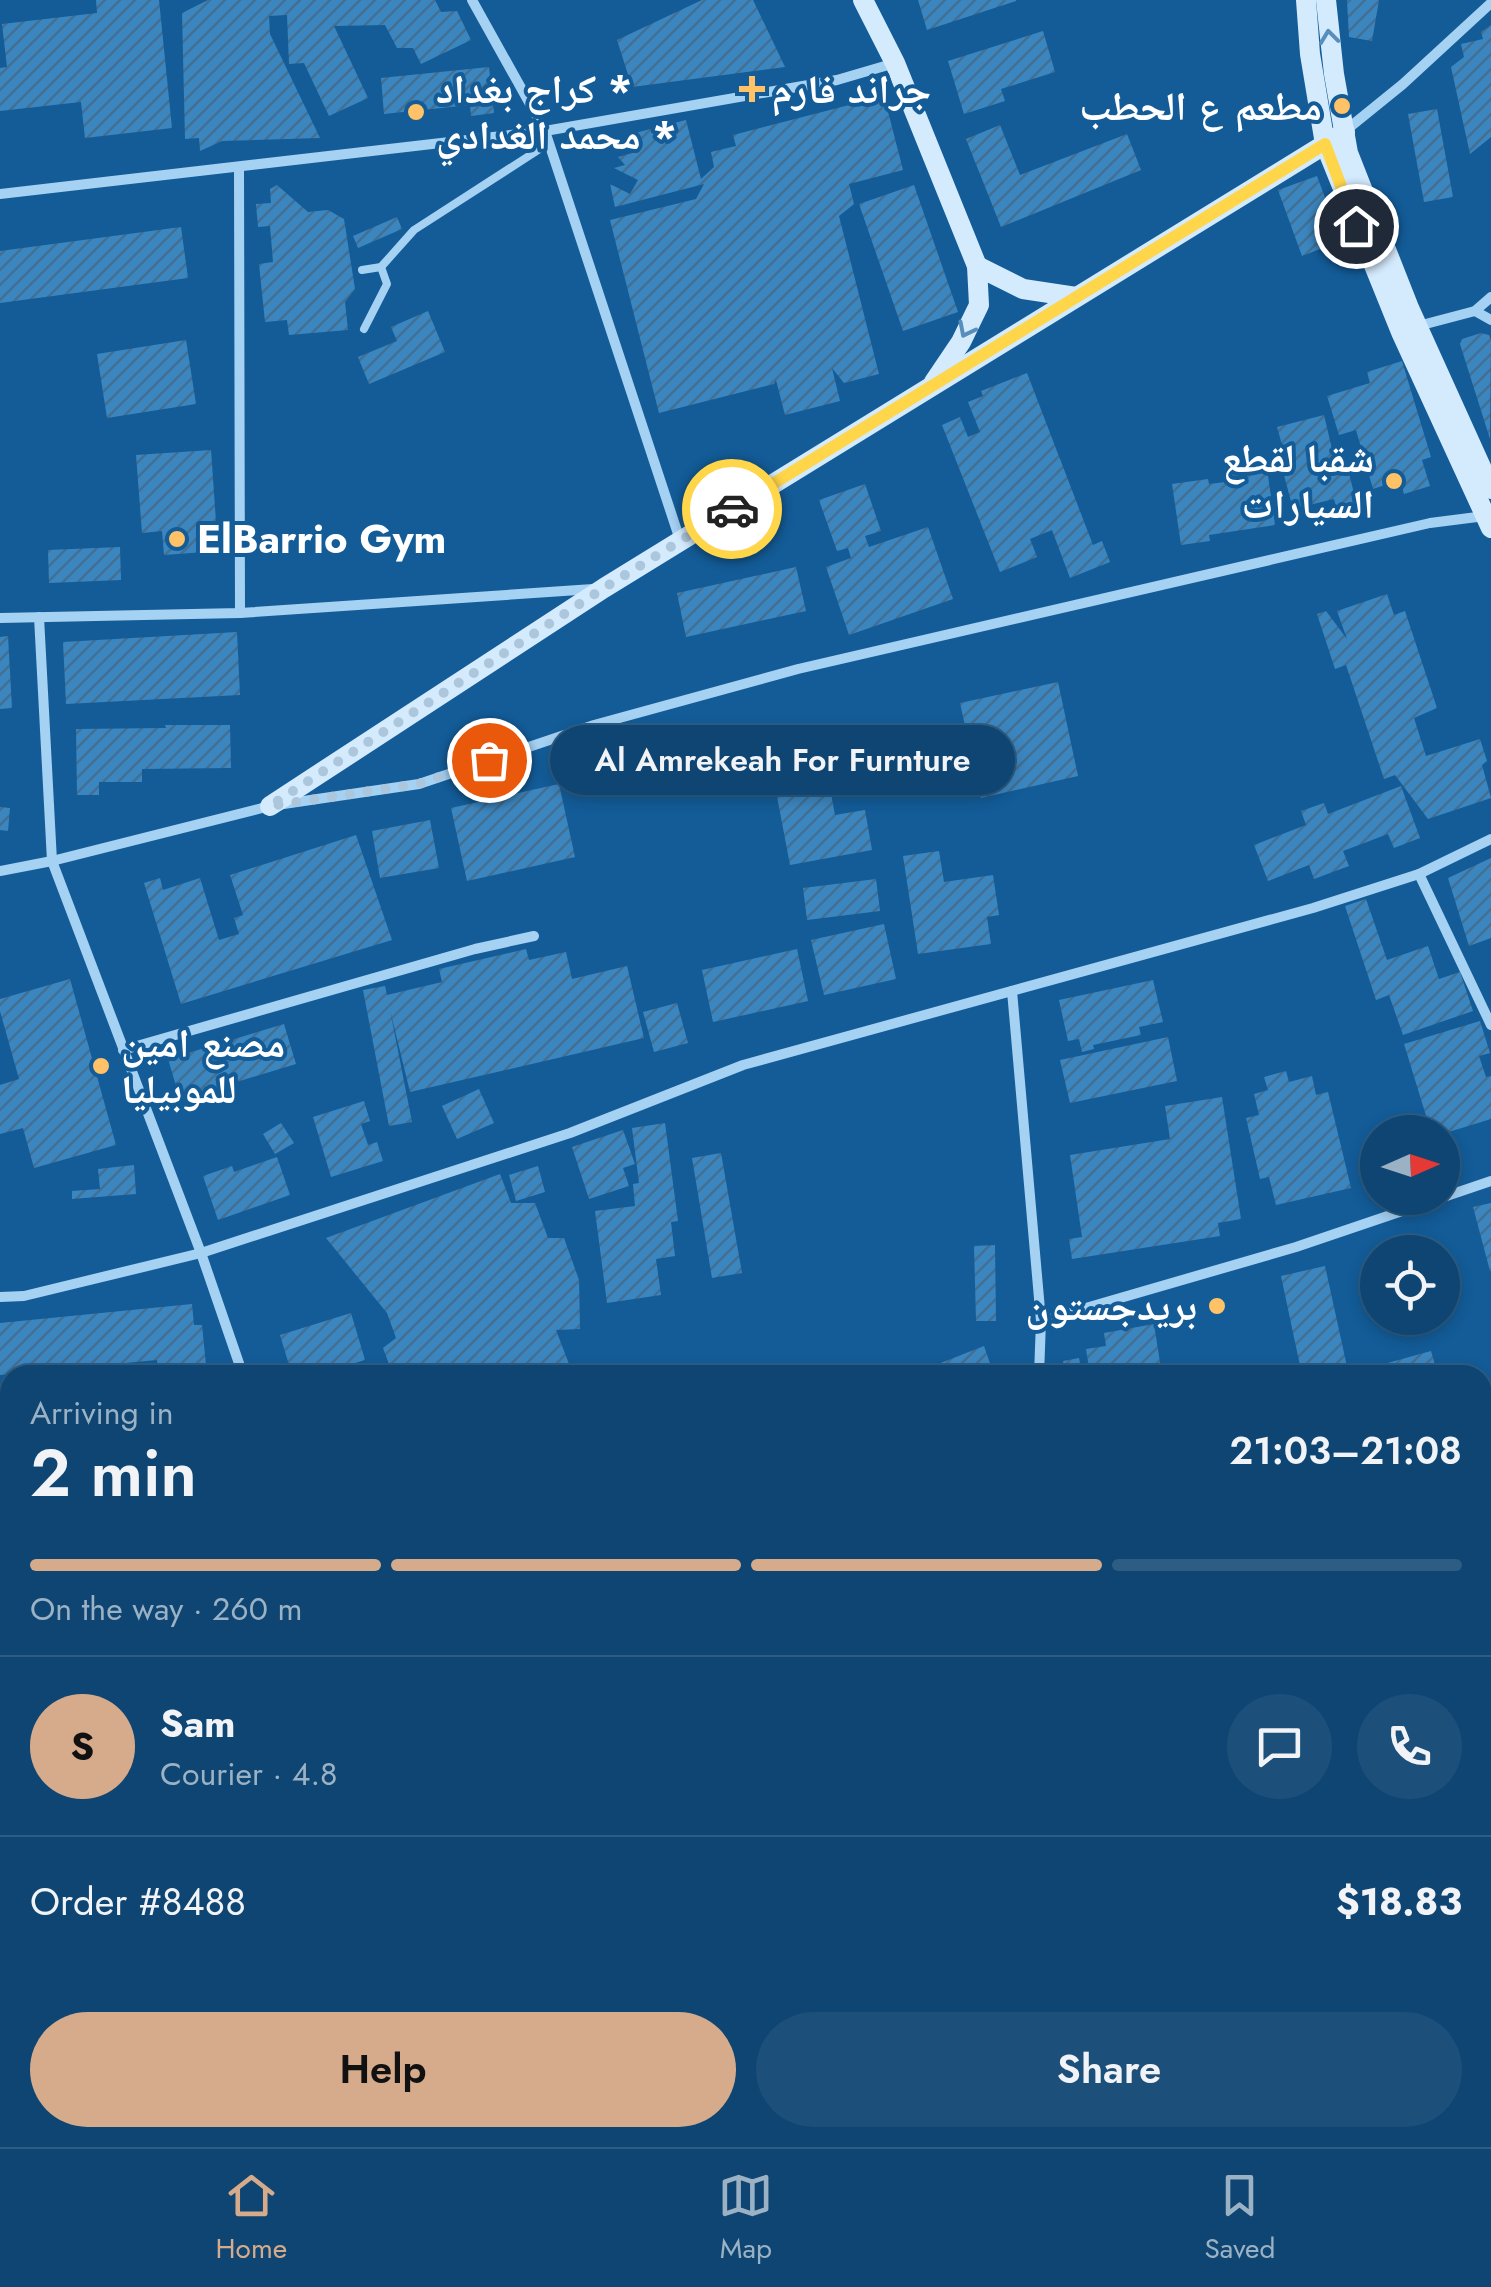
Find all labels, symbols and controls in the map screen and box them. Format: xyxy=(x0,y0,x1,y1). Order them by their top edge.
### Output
one-way arrow xyxy=(1319,29,1340,45)
place label: كراج بغداد * محمد الغدادي * xyxy=(436,60,676,167)
place label: جراند فارم xyxy=(772,60,931,118)
place label: مطعم ع الحطب xyxy=(1079,77,1322,135)
marker: جراند فارم xyxy=(741,78,763,100)
marker: مطعم ع الحطب xyxy=(1331,95,1353,117)
marker: كراج بغداد * محمد الغدادي * xyxy=(405,101,427,123)
pin xyxy=(1314,184,1399,269)
icon: home xyxy=(1329,199,1384,254)
one-way arrow xyxy=(959,320,978,338)
place label: شقبا لقطع السيارات xyxy=(1222,429,1374,533)
courier xyxy=(682,459,782,559)
marker: شقبا لقطع السيارات xyxy=(1383,470,1405,492)
icon: car xyxy=(705,482,760,537)
place label: ElBarrio Gym xyxy=(197,510,446,568)
marker: ElBarrio Gym xyxy=(166,528,188,550)
pin xyxy=(447,718,532,803)
callout: Al Amrekeah For Furnture xyxy=(549,725,1014,795)
icon: bag xyxy=(462,733,517,788)
text: Al Amrekeah For Furnture xyxy=(595,737,970,783)
place label: مصنع امين للموبيليا xyxy=(121,1014,285,1118)
marker: مصنع امين للموبيليا xyxy=(90,1055,112,1077)
north arrow xyxy=(1360,1115,1460,1215)
map controls xyxy=(1360,1115,1460,1335)
button: locate xyxy=(1360,1235,1460,1335)
place label: بريدجستون xyxy=(1025,1277,1197,1335)
marker: بريدجستون xyxy=(1206,1295,1228,1317)
text: Arriving in xyxy=(30,1390,174,1436)
text: 21:03–21:08 xyxy=(1229,1423,1462,1478)
text: 2 min xyxy=(30,1426,197,1520)
text: On the way · 260 m xyxy=(30,1586,303,1632)
button: chat xyxy=(1227,1694,1332,1799)
button: phone xyxy=(1357,1694,1462,1799)
text: Sam xyxy=(160,1696,235,1751)
text: S xyxy=(71,1719,94,1774)
text: Courier · 4.8 xyxy=(160,1751,337,1797)
text: Order #8488 xyxy=(30,1874,246,1929)
text: $18.83 xyxy=(1336,1874,1462,1929)
button: Help xyxy=(30,2012,736,2127)
button: Share xyxy=(756,2012,1462,2127)
tab: Home xyxy=(216,2168,287,2269)
tab: Map xyxy=(718,2168,773,2269)
tab: Saved xyxy=(1204,2168,1275,2269)

